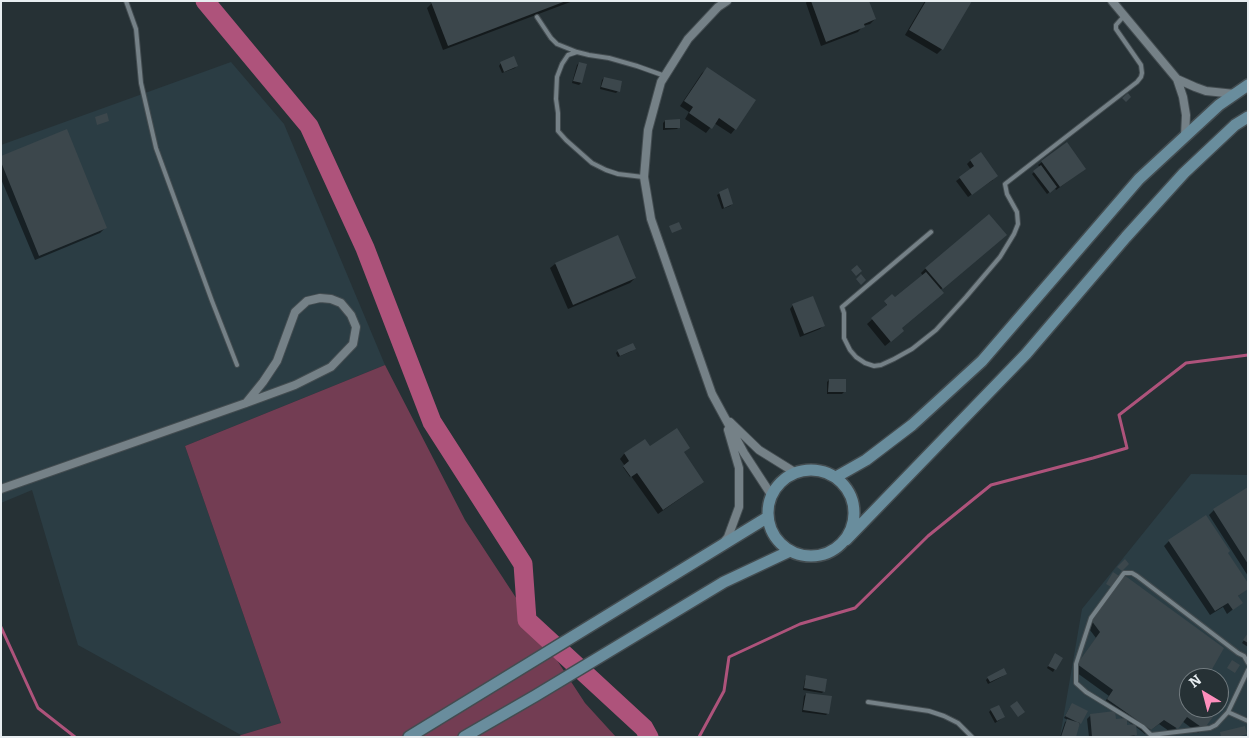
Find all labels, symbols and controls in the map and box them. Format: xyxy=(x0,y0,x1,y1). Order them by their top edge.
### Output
north arrow xyxy=(1179,668,1229,718)
text: N xyxy=(1186,671,1205,691)

